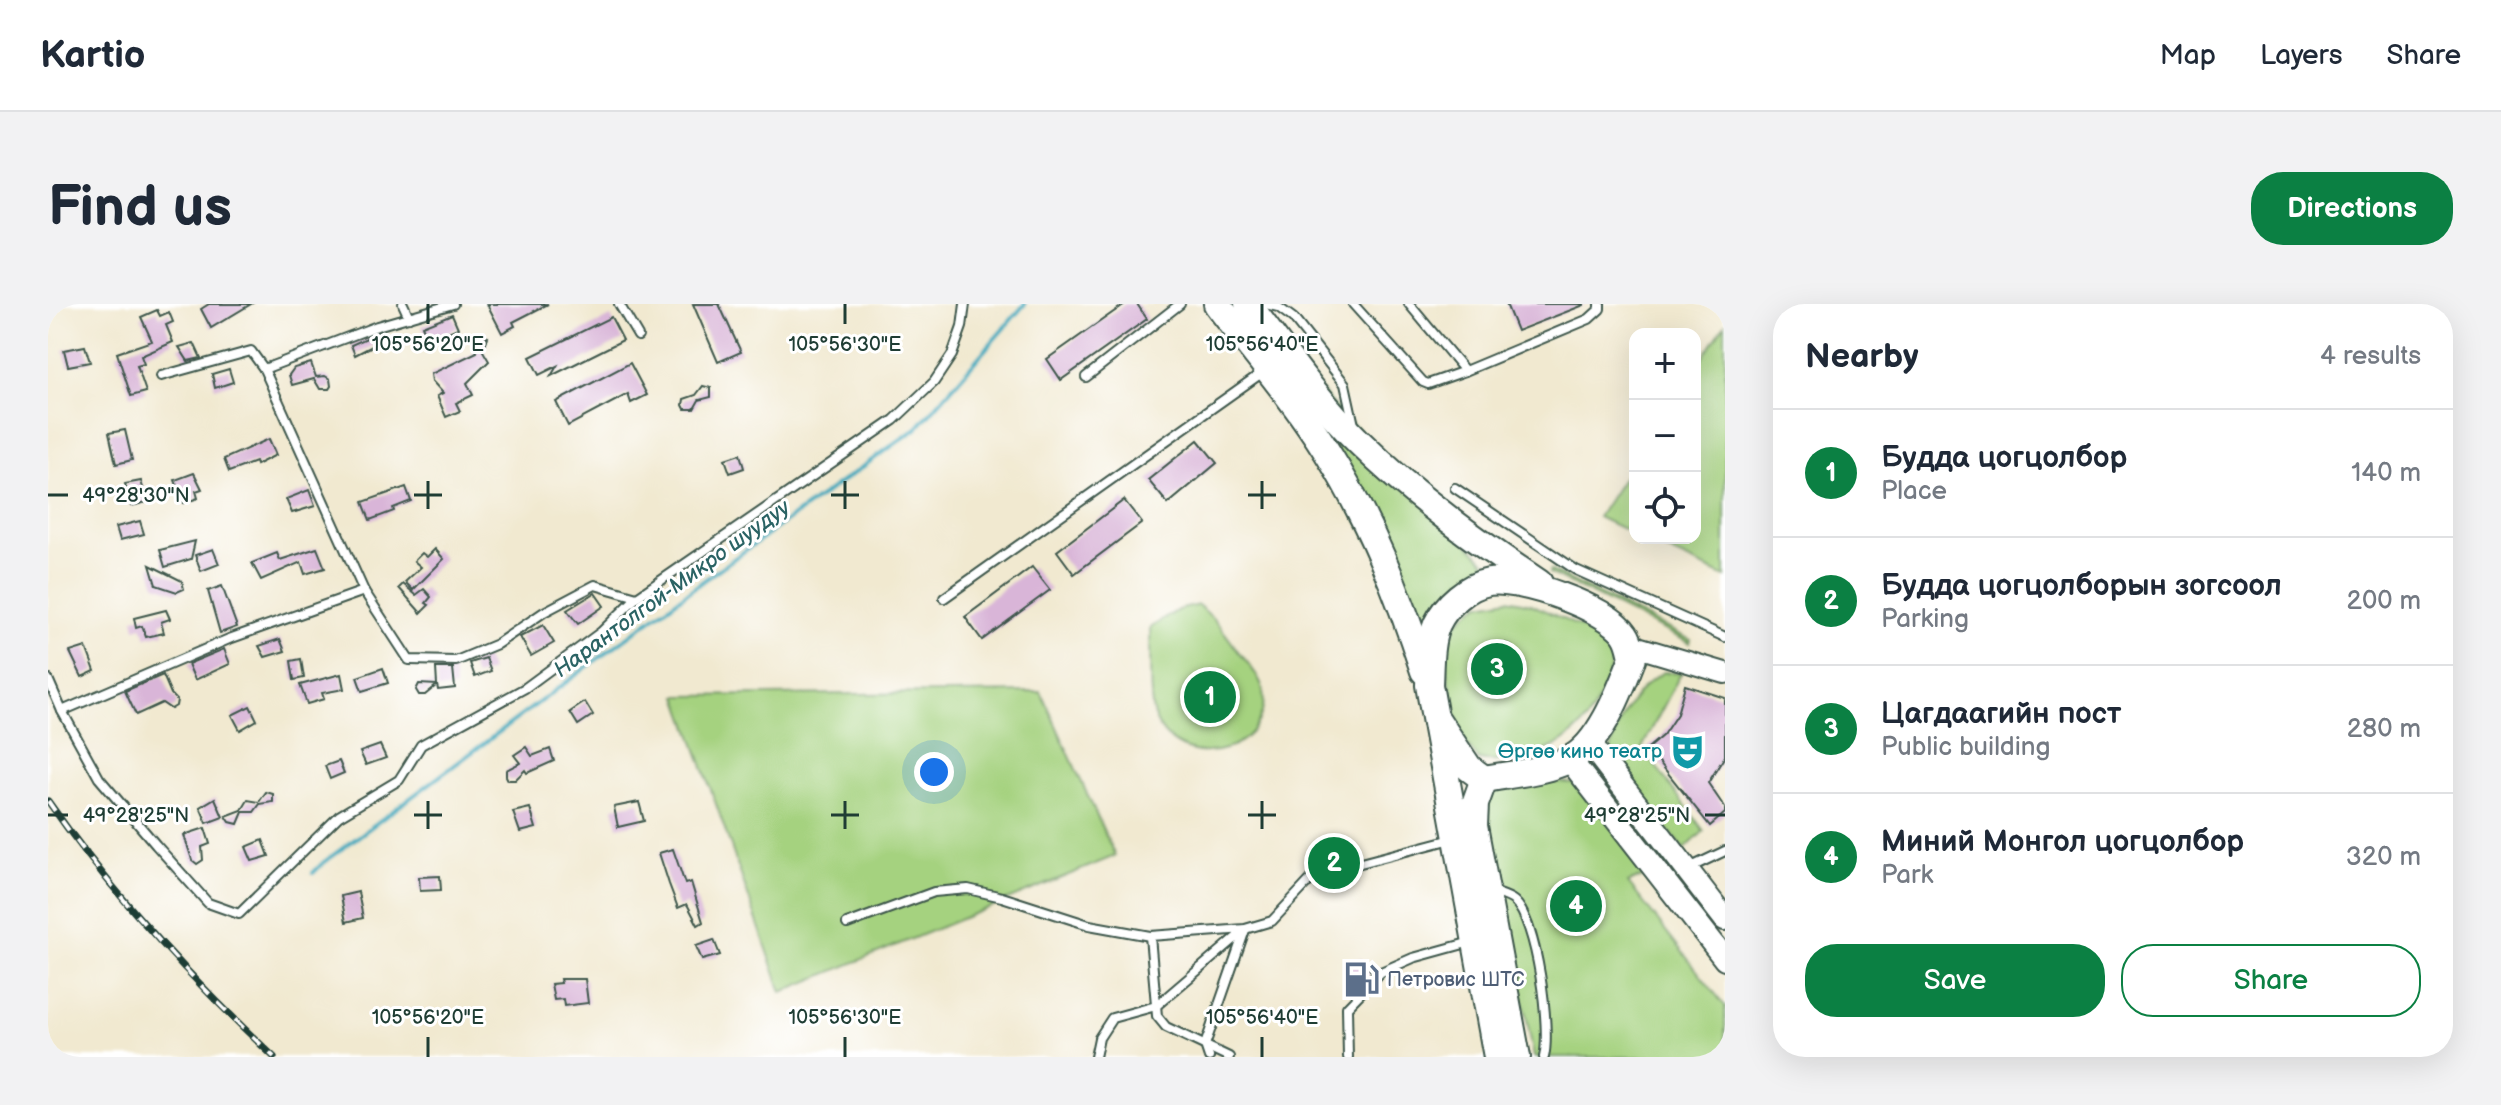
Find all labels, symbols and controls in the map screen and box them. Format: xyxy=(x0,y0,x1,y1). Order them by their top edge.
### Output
text: Kartio xyxy=(40,33,146,78)
text: Map xyxy=(2160,39,2216,72)
text: Layers xyxy=(2260,39,2343,72)
text: Share xyxy=(2387,39,2461,72)
button: Directions xyxy=(2251,172,2453,245)
text: Find us xyxy=(48,175,232,242)
map controls xyxy=(1629,328,1701,544)
button: + xyxy=(1629,328,1701,400)
text: 105°56'20"E xyxy=(372,333,484,357)
text: 105°56'30"E xyxy=(789,333,901,357)
text: 105°56'40"E xyxy=(1206,333,1318,357)
text: Nearby xyxy=(1805,336,1919,377)
text: 4 results xyxy=(2320,341,2421,372)
button: − xyxy=(1629,400,1701,472)
text: Будда цогцолбор xyxy=(1881,440,2127,476)
text: 1 xyxy=(1826,458,1836,489)
text: 140 m xyxy=(2351,458,2421,489)
button: locate xyxy=(1629,472,1701,544)
text: Place xyxy=(1881,476,1947,507)
text: 49°28'30"N xyxy=(82,484,190,508)
water label: Нарантолгой-Микро шуудуу xyxy=(549,494,796,684)
text: Будда цогцолборын зогсоол xyxy=(1881,568,2282,604)
text: 2 xyxy=(1823,586,1839,617)
text: 200 m xyxy=(2347,586,2421,617)
text: Parking xyxy=(1881,604,1969,635)
pin: 3 xyxy=(1471,639,1523,699)
pin: 1 xyxy=(1184,667,1236,727)
text: Цагдаагийн пост xyxy=(1881,696,2121,732)
text: 3 xyxy=(1823,714,1839,745)
text: 280 m xyxy=(2347,714,2421,745)
text: Public building xyxy=(1881,732,2050,763)
theatre icon: Өргөө кино театр xyxy=(1669,733,1707,771)
place label: Өргөө кино театр xyxy=(1498,740,1663,764)
your location xyxy=(914,752,954,792)
text: 49°28'25"N xyxy=(83,804,189,828)
text: 49°28'25"N xyxy=(1584,804,1690,828)
text: Миний Монгол цогцолбор xyxy=(1881,824,2244,860)
pin: 2 xyxy=(1308,833,1360,893)
text: 4 xyxy=(1823,842,1839,873)
text: 320 m xyxy=(2346,842,2421,873)
text: Park xyxy=(1881,860,1933,891)
pin: 4 xyxy=(1550,876,1602,936)
button: Save xyxy=(1805,944,2105,1017)
button: Share xyxy=(2121,944,2421,1017)
fuel station icon: Петровис ШТС xyxy=(1342,961,1380,999)
place label: Петровис ШТС xyxy=(1387,968,1525,992)
text: 105°56'20"E xyxy=(372,1006,484,1030)
text: 105°56'30"E xyxy=(789,1006,901,1030)
text: 105°56'40"E xyxy=(1206,1006,1318,1030)

